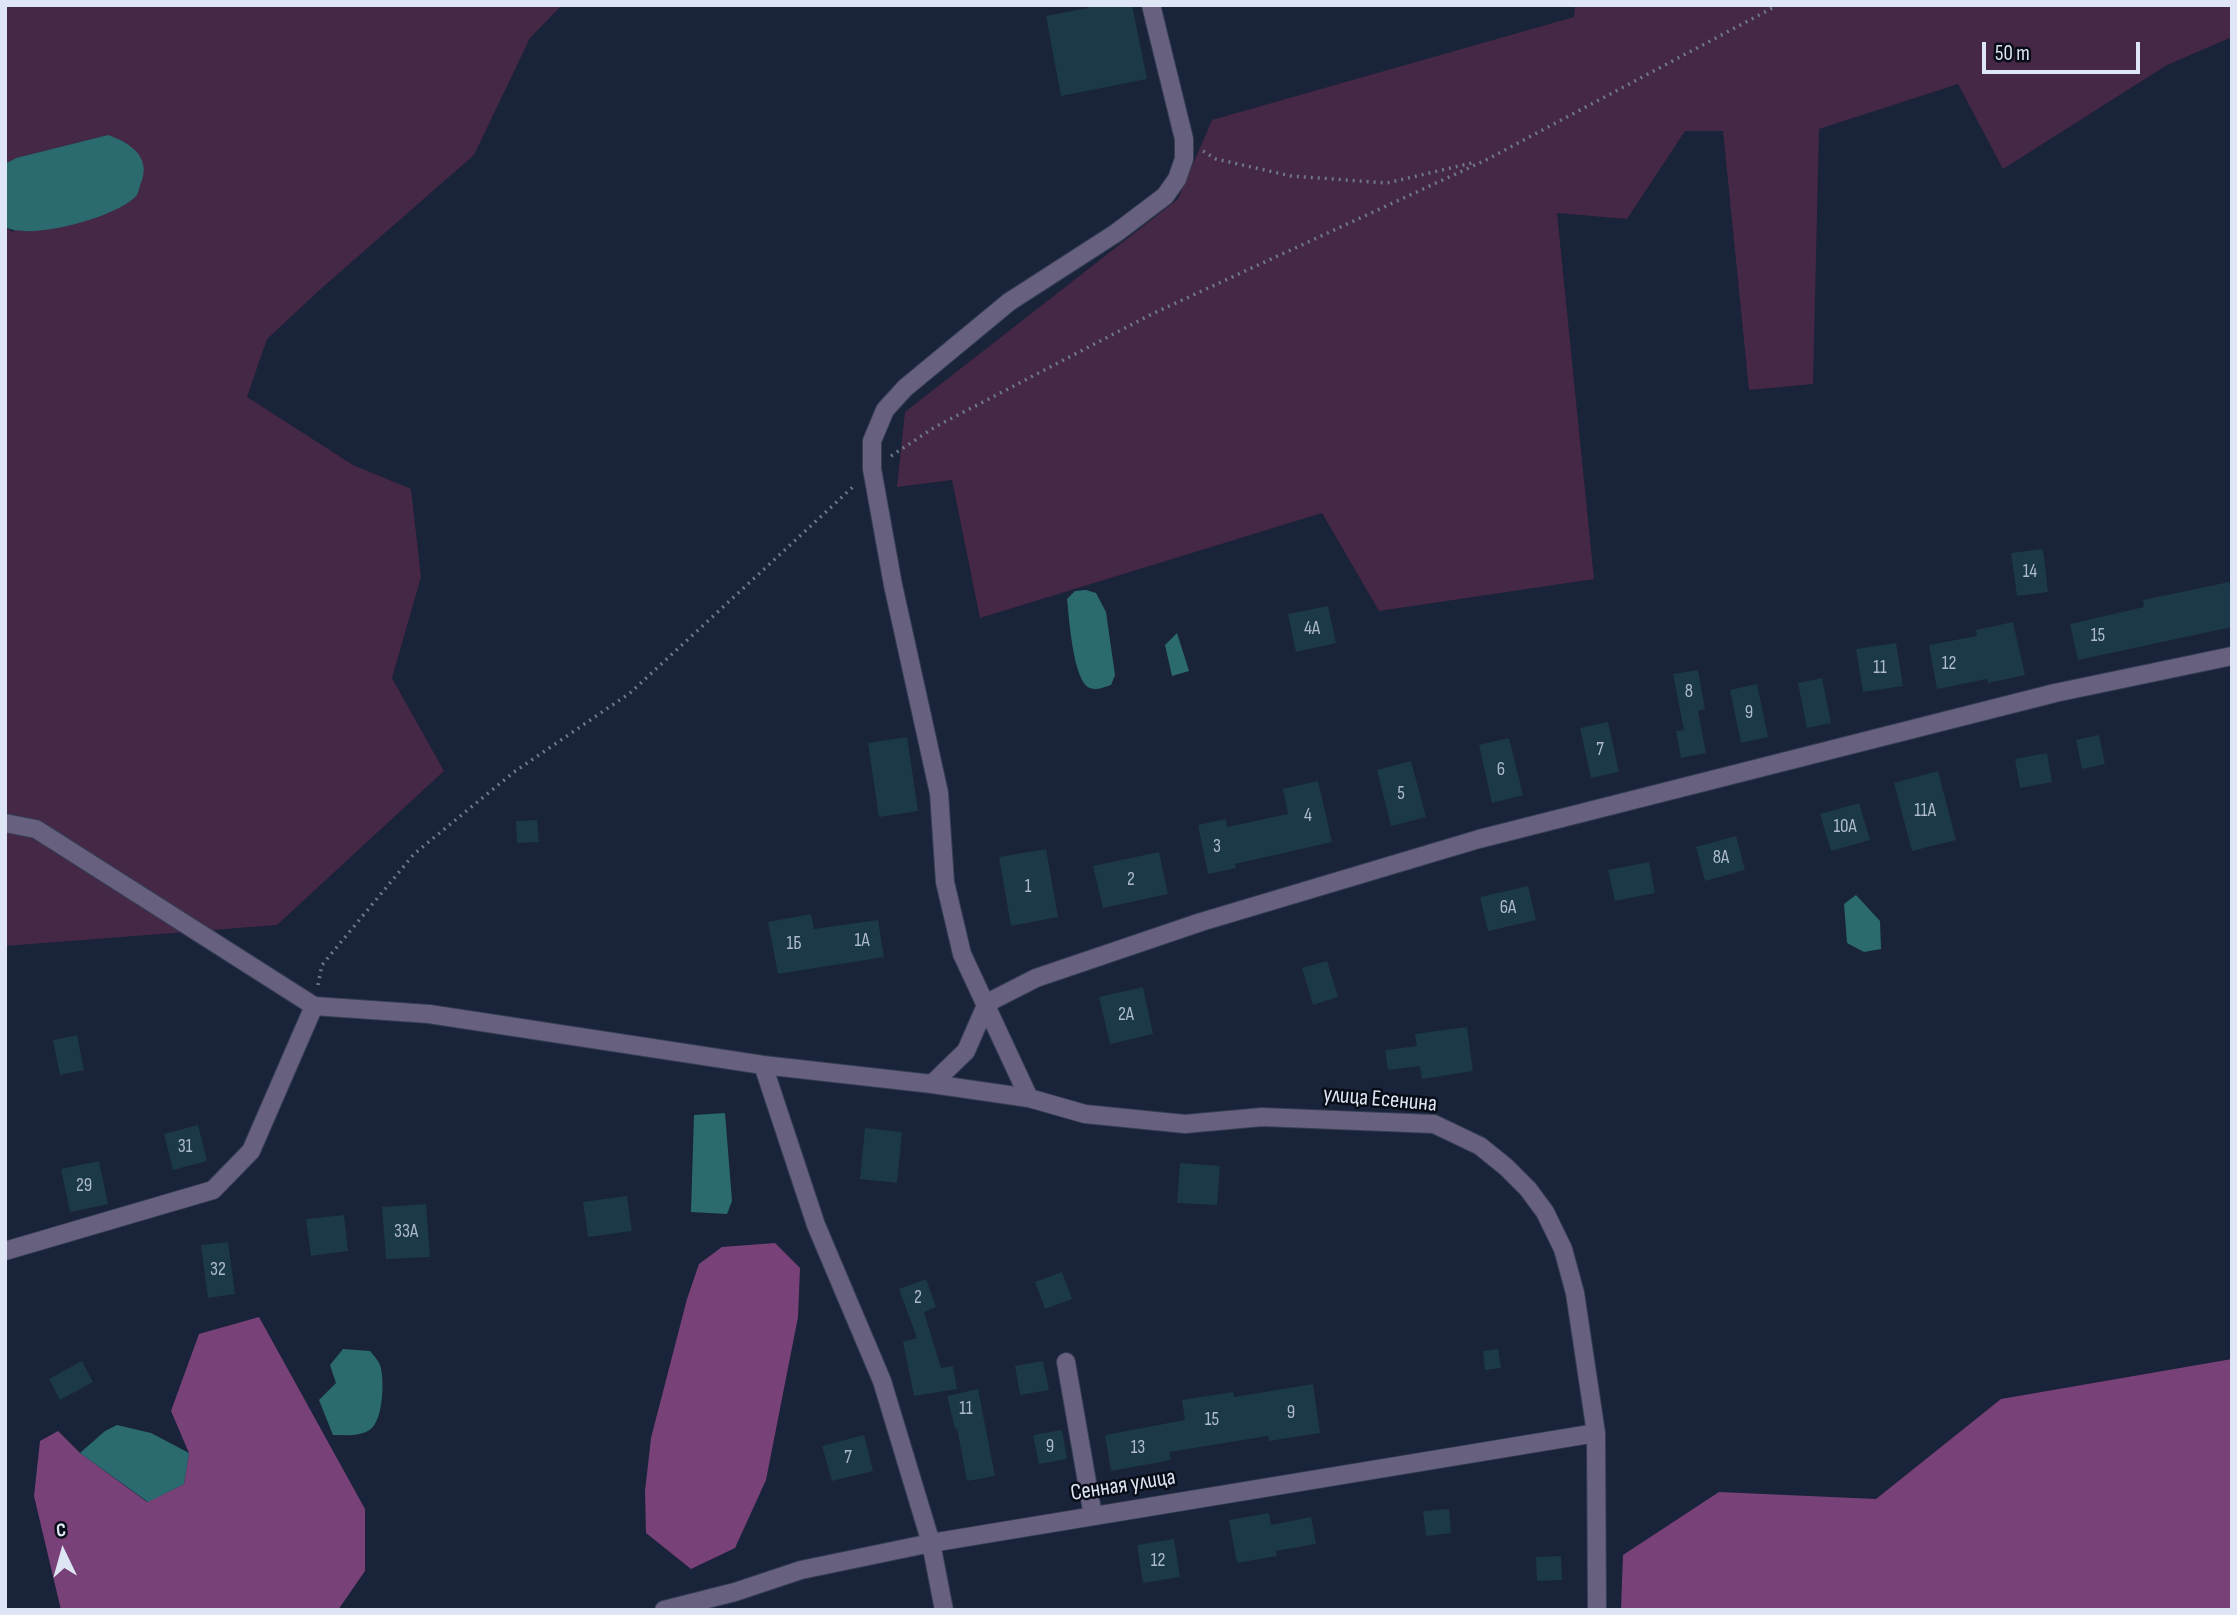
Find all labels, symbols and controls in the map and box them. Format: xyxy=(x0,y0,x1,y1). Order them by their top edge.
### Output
scale bar xyxy=(1985,28,2142,72)
text: 50 m xyxy=(1995,41,2030,66)
house number: 14 xyxy=(2023,561,2037,583)
house number: 4А xyxy=(1304,618,1320,640)
house number: 15 xyxy=(2091,625,2105,647)
house number: 12 xyxy=(1942,653,1956,675)
house number: 11 xyxy=(1873,657,1887,679)
house number: 8 xyxy=(1685,681,1693,703)
house number: 9 xyxy=(1745,702,1753,724)
house number: 7 xyxy=(1596,739,1604,761)
house number: 6 xyxy=(1497,759,1505,781)
house number: 5 xyxy=(1397,783,1405,805)
house number: 11А xyxy=(1914,800,1936,822)
house number: 4 xyxy=(1304,805,1312,827)
house number: 10А xyxy=(1833,816,1857,838)
house number: 3 xyxy=(1213,836,1221,858)
house number: 8А xyxy=(1713,847,1729,869)
house number: 2 xyxy=(1127,869,1135,891)
house number: 1 xyxy=(1025,876,1031,898)
house number: 6А xyxy=(1500,897,1516,919)
house number: 1А xyxy=(854,930,870,952)
house number: 1Б xyxy=(786,933,802,955)
house number: 2А xyxy=(1118,1004,1134,1026)
street label: улица Есенина xyxy=(1322,1081,1438,1119)
house number: 31 xyxy=(178,1136,192,1158)
house number: 29 xyxy=(76,1175,92,1197)
house number: 33А xyxy=(394,1221,418,1243)
house number: 32 xyxy=(210,1259,226,1281)
house number: 2 xyxy=(914,1287,922,1309)
house number: 11 xyxy=(959,1398,973,1420)
house number: 9 xyxy=(1287,1402,1295,1424)
house number: 15 xyxy=(1205,1409,1219,1431)
house number: 9 xyxy=(1046,1436,1054,1458)
house number: 13 xyxy=(1131,1437,1145,1459)
house number: 7 xyxy=(844,1447,852,1469)
street label: Сенная улица xyxy=(1069,1464,1177,1508)
north arrow xyxy=(28,1517,98,1587)
text: С xyxy=(55,1519,67,1542)
house number: 12 xyxy=(1151,1550,1165,1572)

